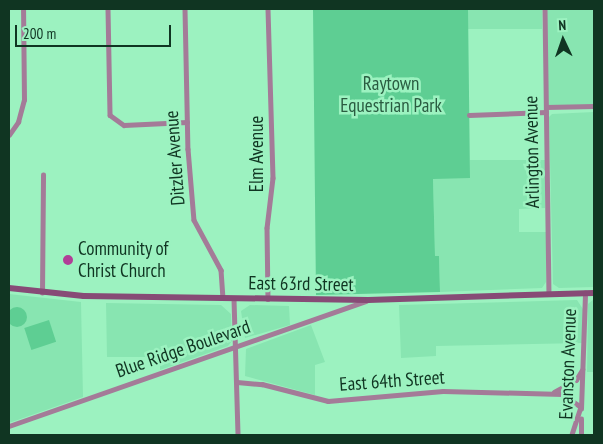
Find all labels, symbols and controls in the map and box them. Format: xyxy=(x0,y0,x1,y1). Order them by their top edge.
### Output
scale bar xyxy=(18,15,174,47)
north arrow xyxy=(538,15,588,65)
text: N xyxy=(558,16,566,34)
text: 200 m xyxy=(23,24,56,43)
park label: Raytown Equestrian Park xyxy=(340,73,442,117)
street label: Arlington Avenue xyxy=(520,95,544,209)
street label: Ditzler Avenue xyxy=(160,109,190,207)
street label: Elm Avenue xyxy=(246,115,268,193)
place label: Community of Christ Church xyxy=(78,238,169,282)
marker: Community of Christ Church xyxy=(62,254,74,266)
street label: East 63rd Street xyxy=(248,272,354,296)
street label: Evanston Avenue xyxy=(555,308,581,420)
street label: Blue Ridge Boulevard xyxy=(113,315,253,383)
street label: East 64th Street xyxy=(339,366,445,396)

